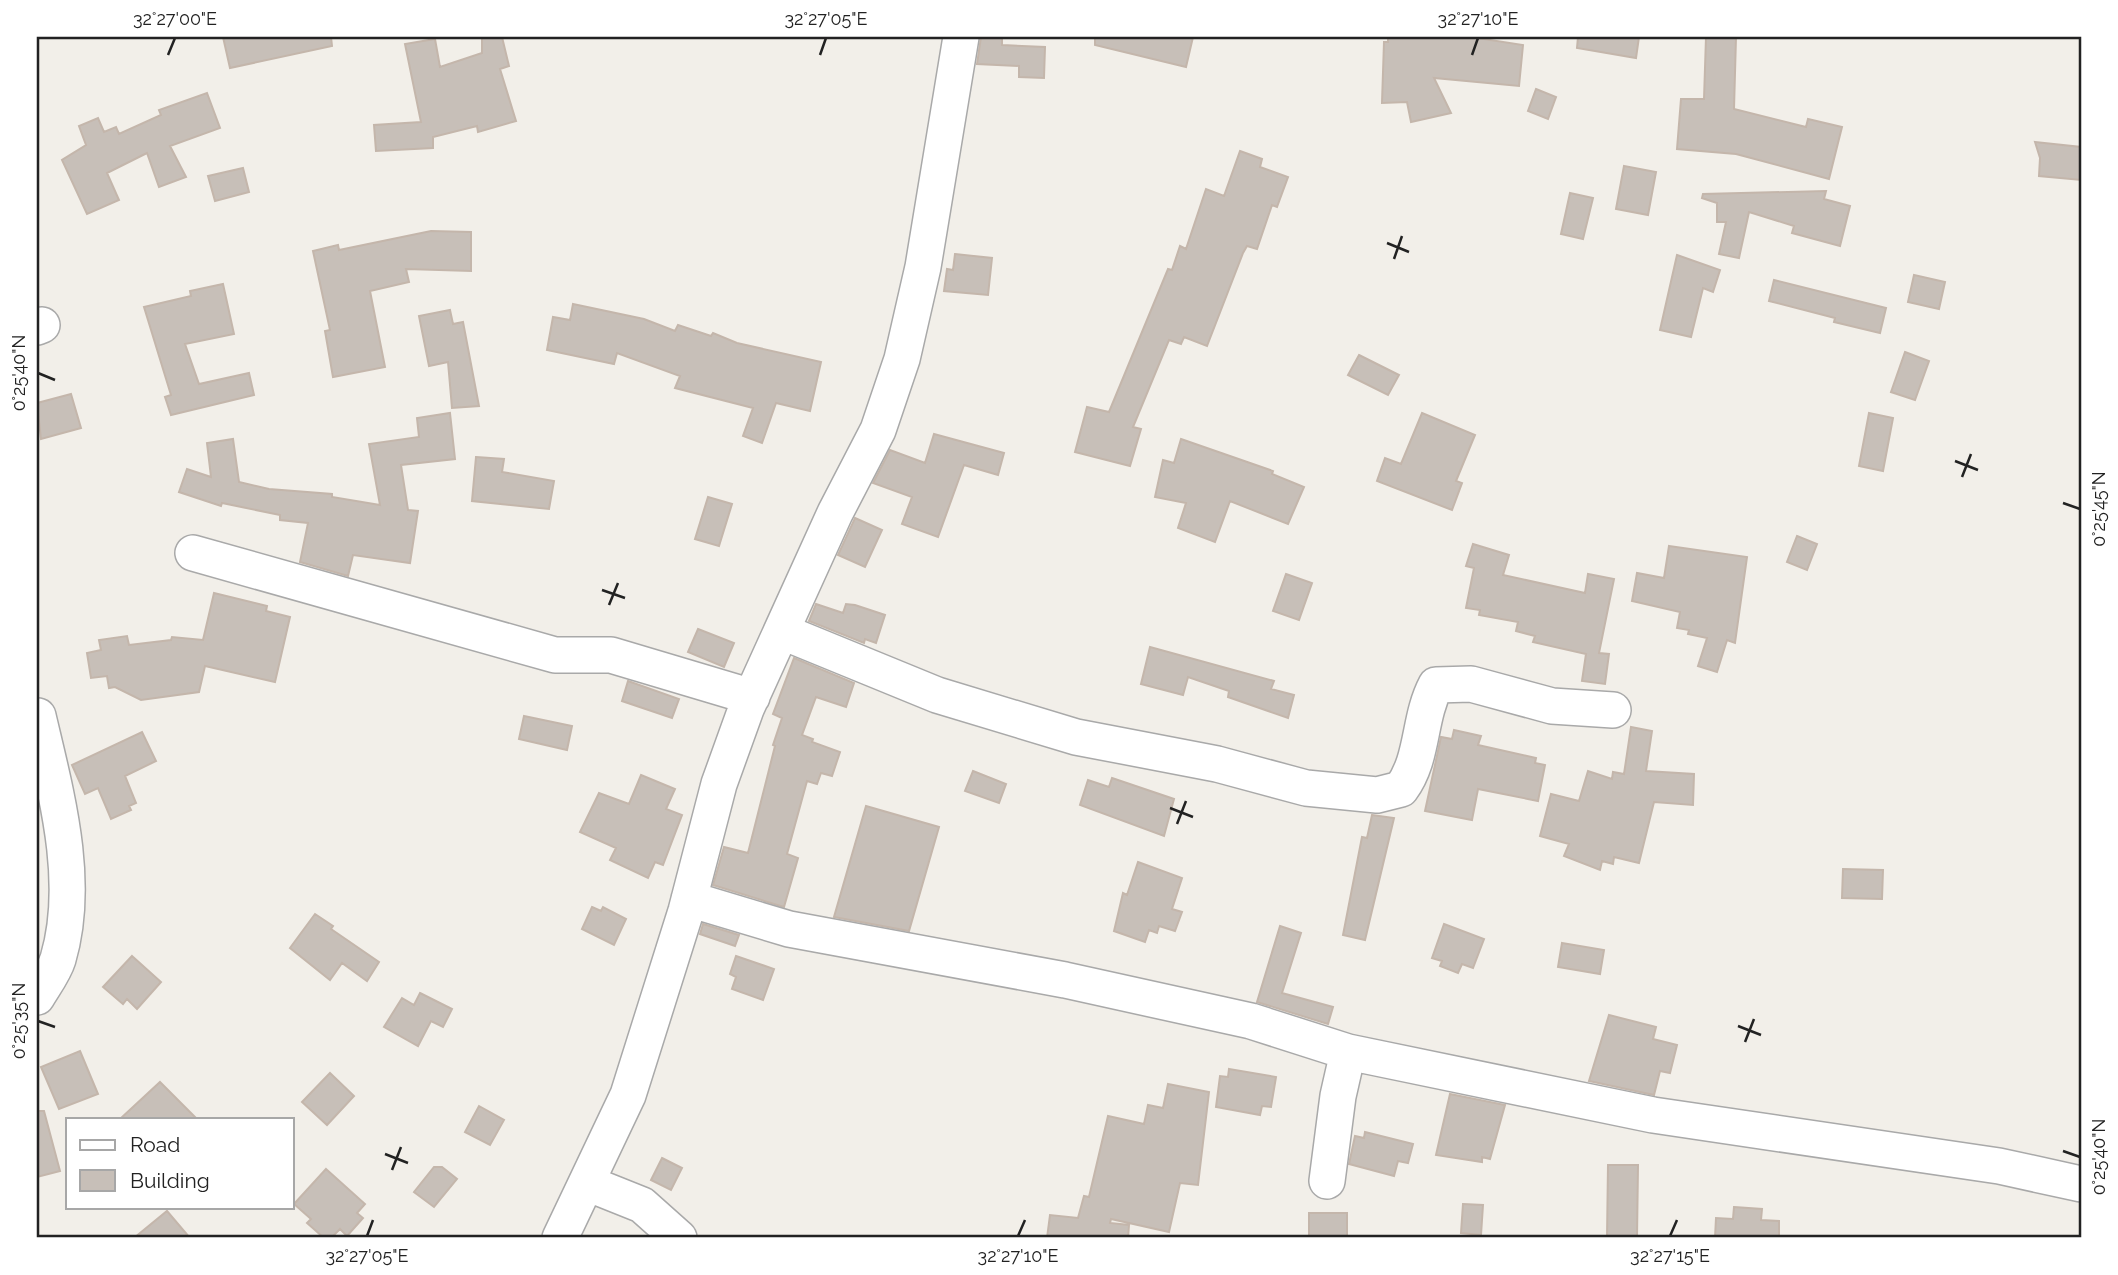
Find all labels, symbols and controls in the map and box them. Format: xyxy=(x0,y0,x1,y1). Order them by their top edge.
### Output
text: 32°27'00"E xyxy=(133,8,217,29)
text: 32°27'05"E xyxy=(784,8,868,29)
text: 32°27'10"E xyxy=(1438,8,1518,29)
text: 0°25'40"N xyxy=(8,335,29,411)
text: 0°25'45"N xyxy=(2088,471,2109,547)
text: 0°25'35"N xyxy=(8,983,29,1059)
legend xyxy=(66,1118,294,1208)
text: 0°25'40"N xyxy=(2088,1119,2109,1195)
text: Road xyxy=(130,1132,180,1157)
text: Building xyxy=(130,1168,210,1193)
text: 32°27'05"E xyxy=(325,1245,409,1266)
text: 32°27'10"E xyxy=(978,1245,1058,1266)
text: 32°27'15"E xyxy=(1630,1245,1710,1266)

